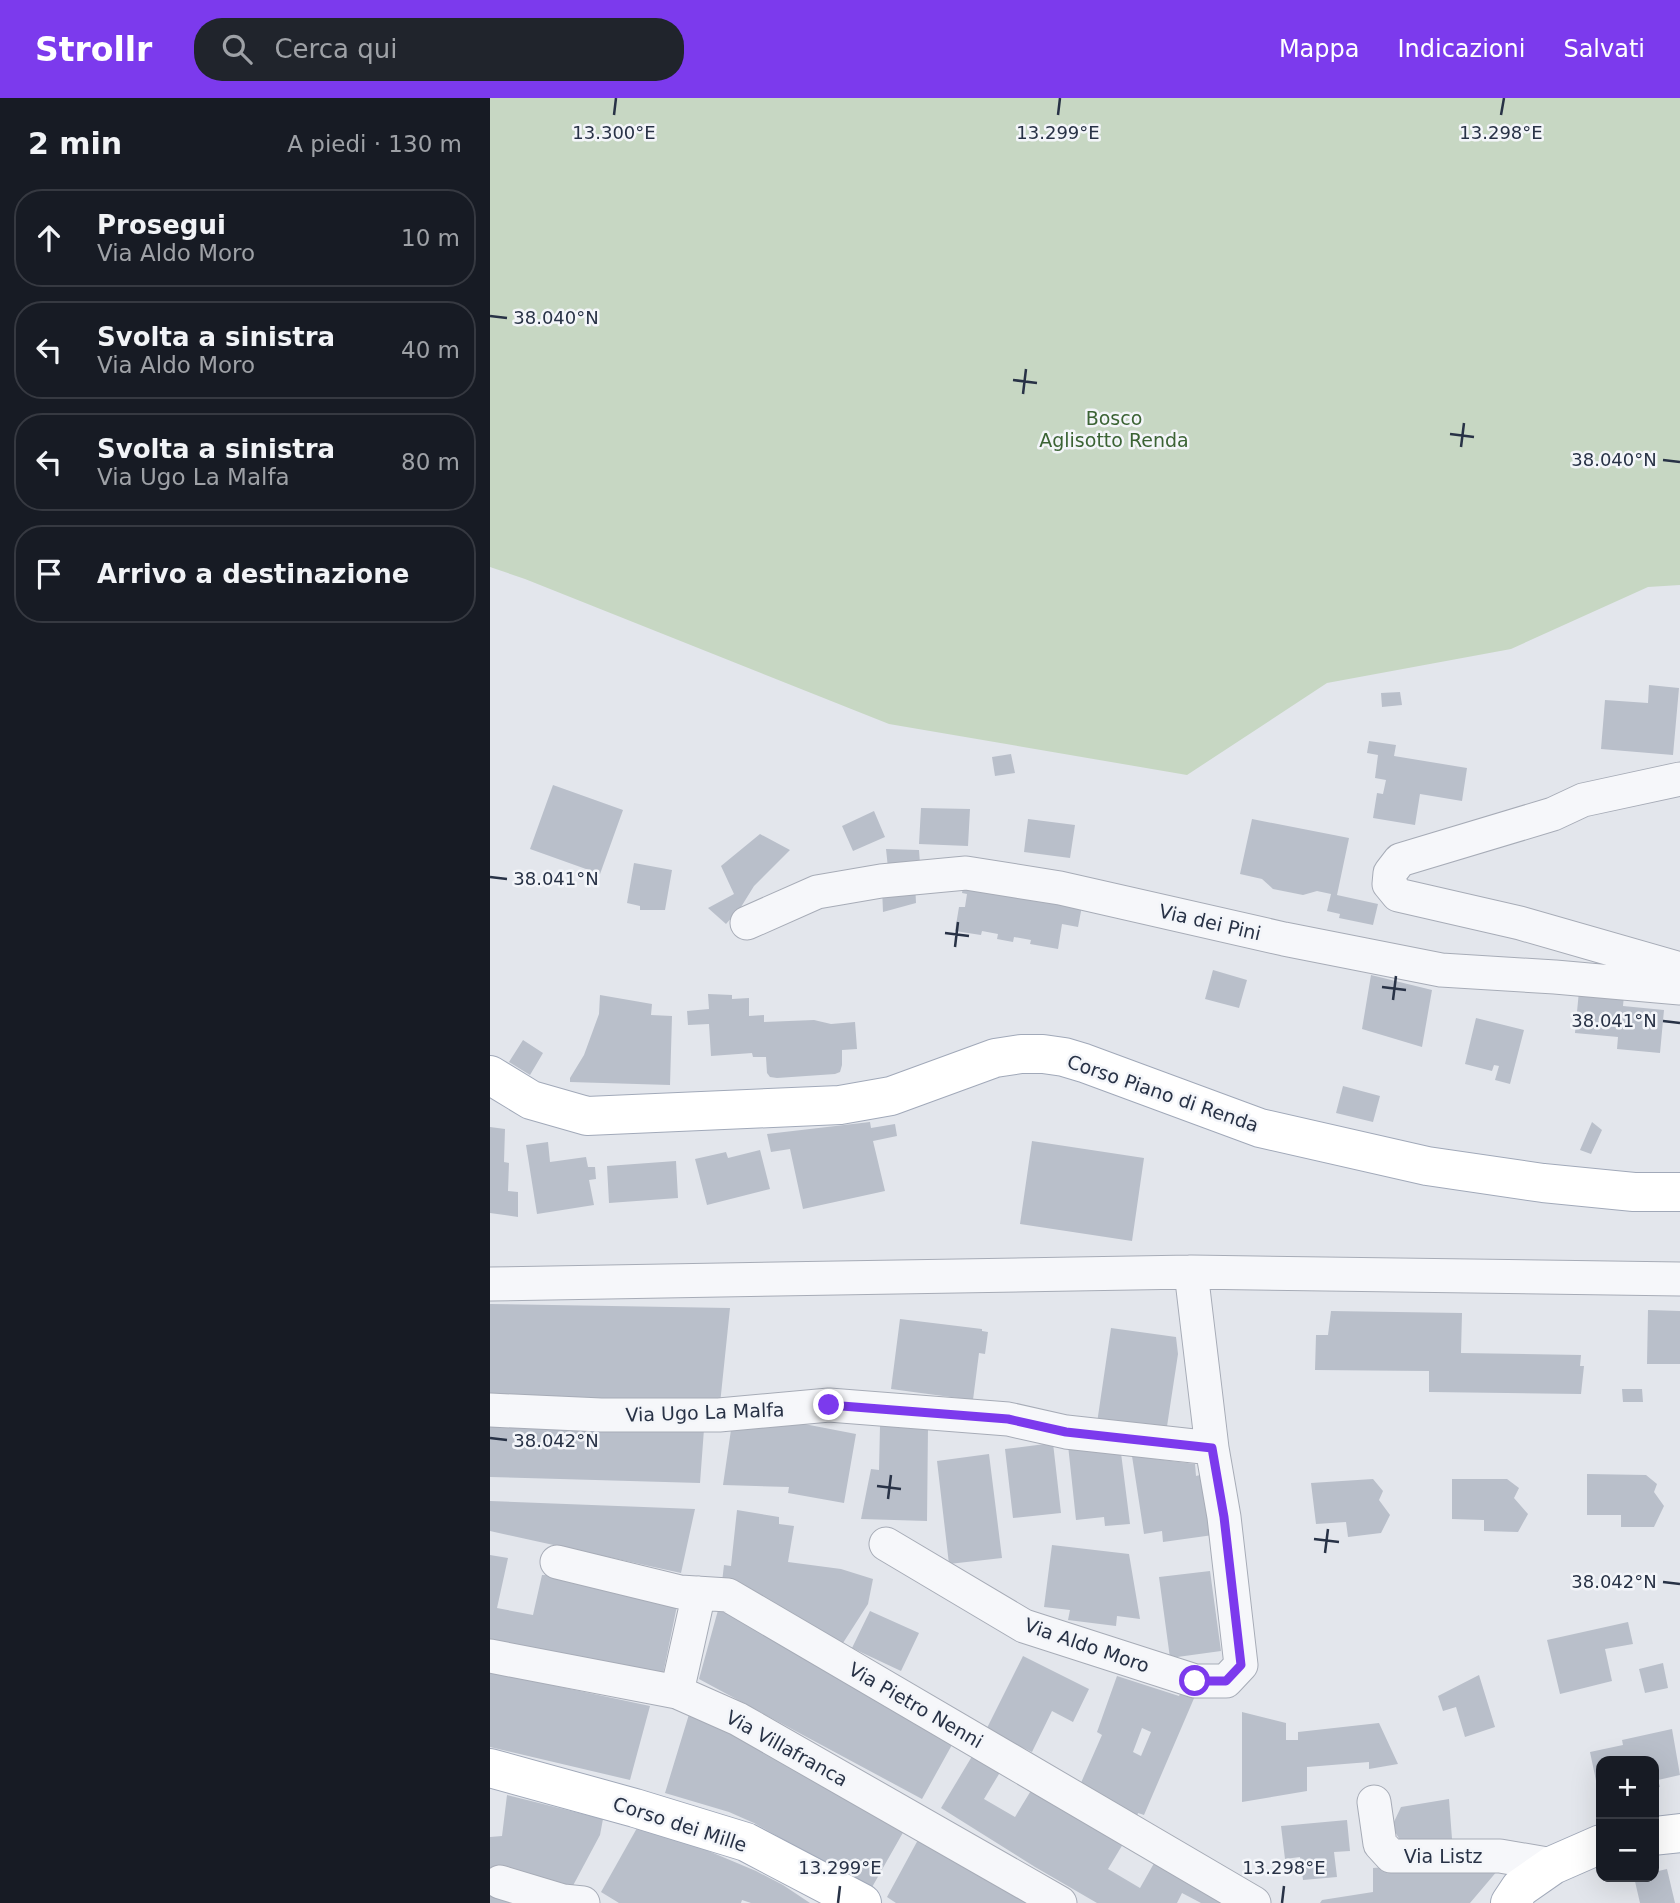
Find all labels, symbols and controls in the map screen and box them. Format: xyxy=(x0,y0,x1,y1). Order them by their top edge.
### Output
search box xyxy=(194,18,684,81)
text: Strollr xyxy=(35,30,152,69)
icon: search xyxy=(218,30,256,68)
text: Cerca qui xyxy=(274,34,397,64)
text: Mappa xyxy=(1279,35,1359,63)
text: Indicazioni xyxy=(1397,35,1525,63)
text: Salvati xyxy=(1563,35,1645,63)
text: 13.300°E xyxy=(572,122,656,143)
text: 13.299°E xyxy=(1016,122,1100,143)
text: 13.298°E xyxy=(1459,122,1543,143)
text: 2 min xyxy=(28,126,122,161)
text: A piedi · 130 m xyxy=(287,131,462,157)
text: Prosegui xyxy=(97,210,226,240)
icon: ahead xyxy=(30,219,68,257)
text: 10 m xyxy=(401,225,460,251)
text: Via Aldo Moro xyxy=(97,240,255,266)
text: 38.040°N xyxy=(513,307,599,328)
text: Svolta a sinistra xyxy=(97,322,335,352)
icon: left xyxy=(30,331,68,369)
text: 40 m xyxy=(401,337,460,363)
text: Via Aldo Moro xyxy=(97,352,255,378)
park label: Bosco Aglisotto Renda xyxy=(1039,407,1189,451)
text: Svolta a sinistra xyxy=(97,434,335,464)
icon: left xyxy=(30,443,68,481)
text: 80 m xyxy=(401,449,460,475)
text: 38.040°N xyxy=(1571,449,1657,470)
text: Via Ugo La Malfa xyxy=(97,464,290,490)
icon: arrive xyxy=(30,555,68,593)
text: Arrivo a destinazione xyxy=(97,559,409,589)
text: 38.041°N xyxy=(513,868,599,889)
street label: Via dei Pini xyxy=(1157,900,1263,944)
text: 38.041°N xyxy=(1571,1010,1657,1031)
street label: Corso Piano di Renda xyxy=(1064,1050,1262,1136)
route end xyxy=(813,1389,844,1420)
street label: Via Ugo La Malfa xyxy=(625,1398,785,1426)
text: 38.042°N xyxy=(513,1430,599,1451)
text: 38.042°N xyxy=(1571,1571,1657,1592)
street label: Via Aldo Moro xyxy=(1022,1613,1152,1677)
street label: Via Pietro Nenni xyxy=(845,1658,987,1752)
route start xyxy=(1179,1665,1210,1696)
street label: Via Villafranca xyxy=(722,1705,852,1791)
map controls xyxy=(1596,1756,1659,1882)
button: + xyxy=(1596,1756,1659,1819)
street label: Corso dei Mille xyxy=(610,1792,750,1856)
button: − xyxy=(1596,1819,1659,1882)
street label: Via Listz xyxy=(1404,1845,1482,1867)
text: 13.299°E xyxy=(798,1857,882,1878)
text: 13.298°E xyxy=(1242,1857,1326,1878)

